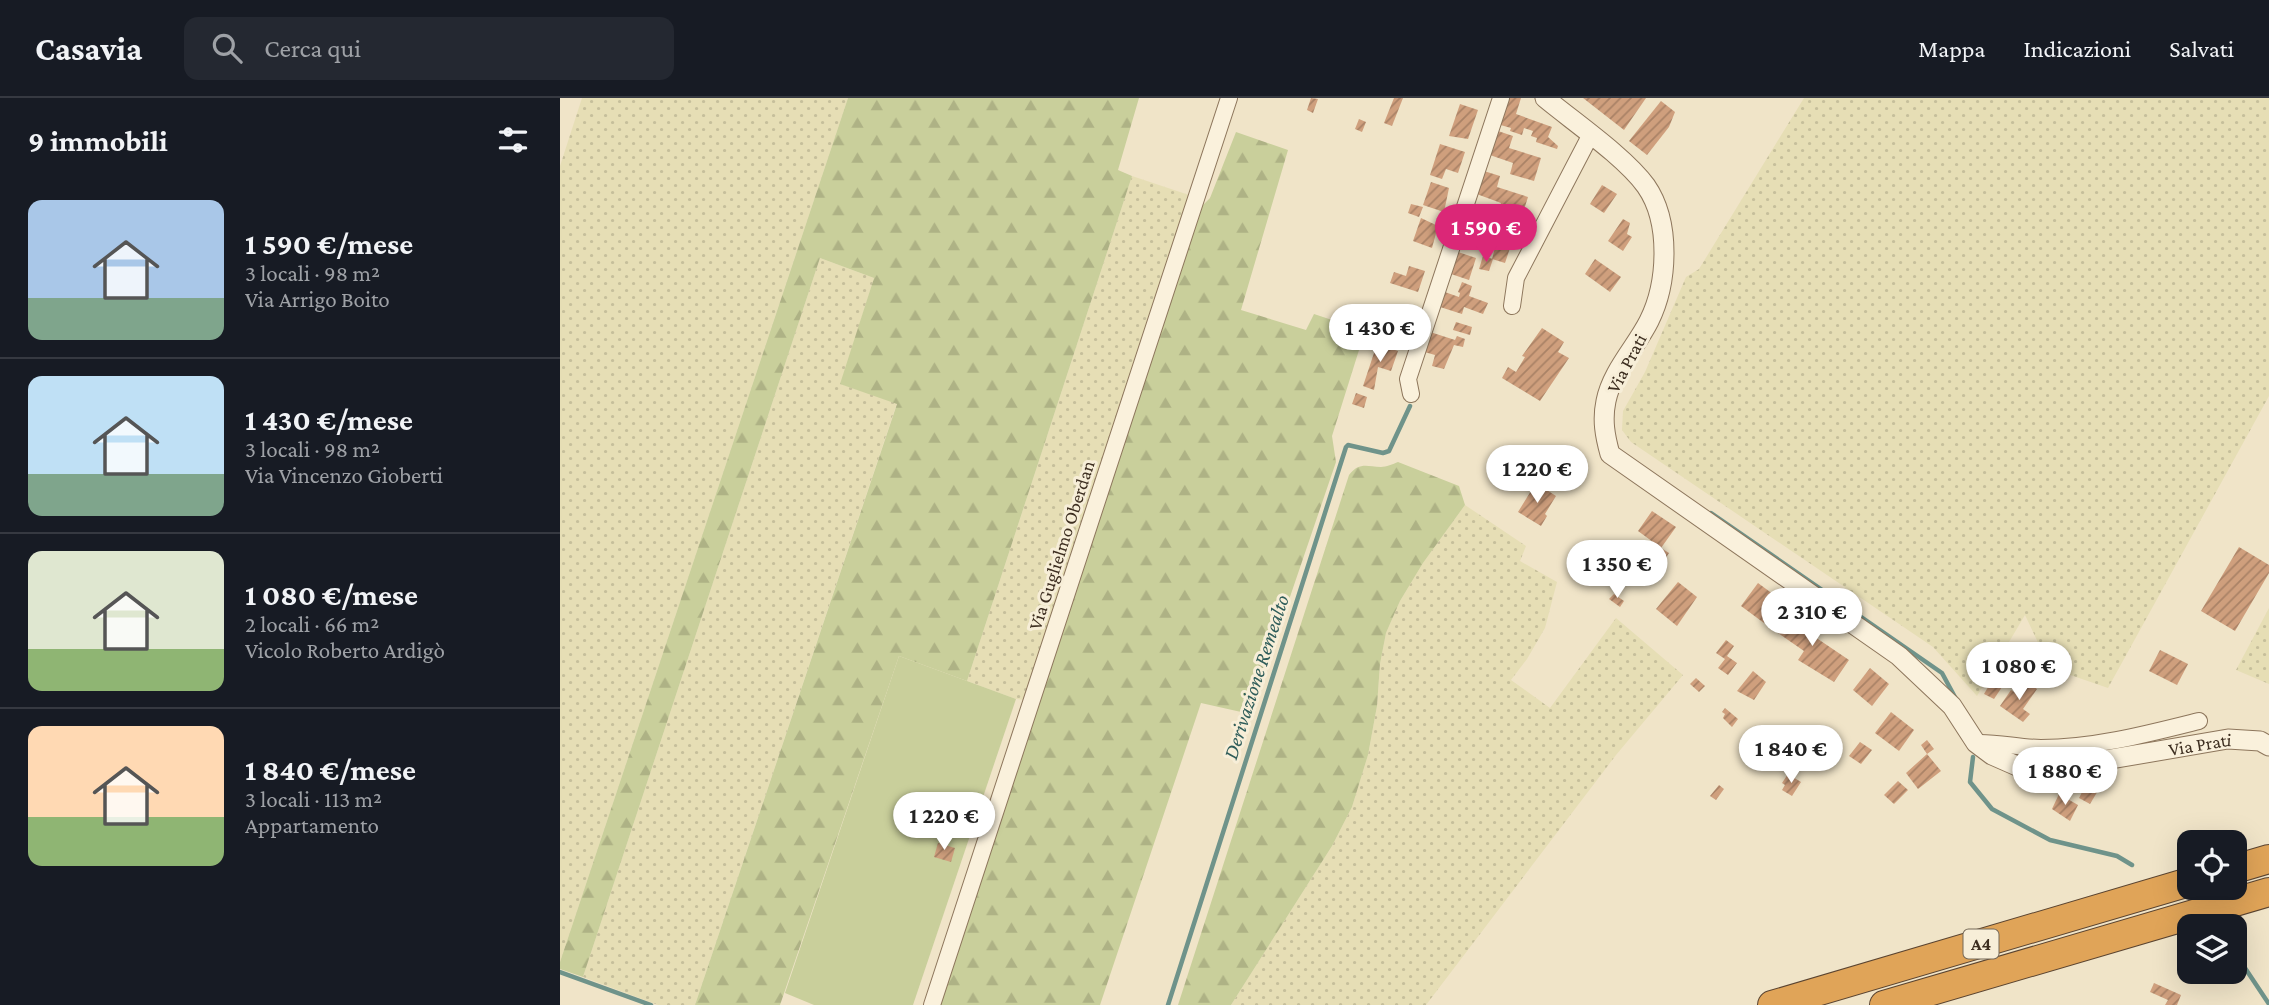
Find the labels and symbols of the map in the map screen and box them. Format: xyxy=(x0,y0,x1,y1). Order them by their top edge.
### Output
pin: 1 590 € xyxy=(1421,204,1551,264)
pin: 1 430 € xyxy=(1315,304,1445,364)
street label: Via Prati xyxy=(1602,330,1651,396)
pin: 1 220 € xyxy=(1472,446,1602,505)
street label: Via Guglielmo Oberdan xyxy=(1024,458,1099,633)
pin: 1 350 € xyxy=(1552,540,1682,600)
pin: 2 310 € xyxy=(1747,588,1877,648)
water label: Derivazione Remealto xyxy=(1218,592,1294,762)
pin: 1 080 € xyxy=(1954,642,2084,702)
pin: 1 840 € xyxy=(1726,726,1856,785)
street label: Via Prati xyxy=(2167,729,2232,760)
pin: 1 880 € xyxy=(2000,748,2130,807)
pin: 1 220 € xyxy=(879,792,1009,852)
road number: A4 xyxy=(1964,930,1998,958)

